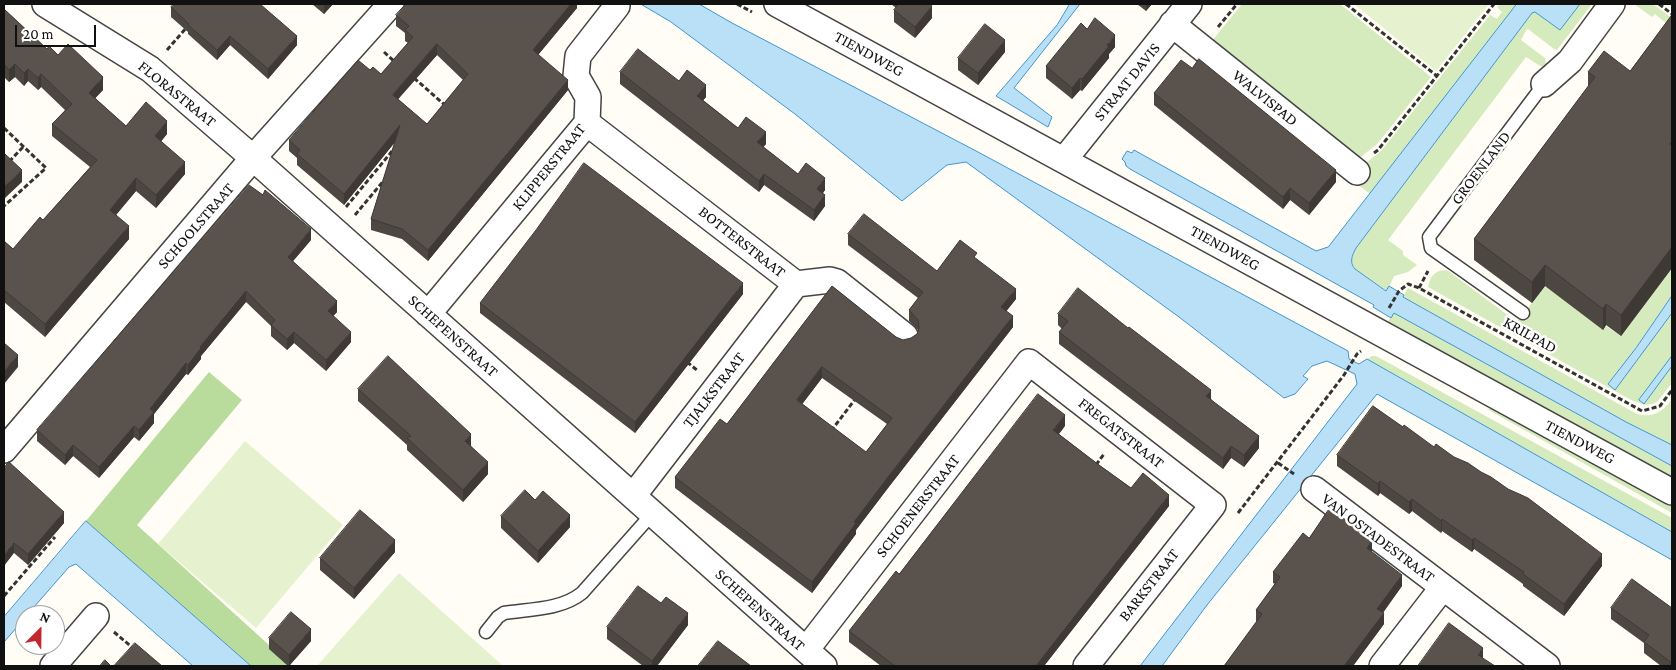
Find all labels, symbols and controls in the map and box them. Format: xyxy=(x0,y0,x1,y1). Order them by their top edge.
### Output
scale bar xyxy=(18,15,99,47)
text: 20 m xyxy=(23,26,54,42)
street label: TIENDWEG xyxy=(831,27,907,81)
street label: STRAAT DAVIS xyxy=(1090,39,1164,125)
street label: FLORASTRAAT xyxy=(134,57,220,131)
street label: WALVISPAD xyxy=(1228,66,1302,130)
street label: KLIPPERSTRAAT xyxy=(508,120,590,214)
street label: GROENLAND xyxy=(1447,127,1515,209)
street label: SCHOOLSTRAAT xyxy=(153,179,239,273)
street label: BOTTERSTRAAT xyxy=(695,202,789,282)
street label: TIENDWEG xyxy=(1187,221,1263,275)
street label: SCHEPENSTRAAT xyxy=(404,291,502,381)
street label: KRILPAD xyxy=(1500,313,1560,357)
street label: TJALKSTRAAT xyxy=(679,348,749,432)
street label: FREGATSTRAAT xyxy=(1074,394,1168,472)
street label: TIENDWEG xyxy=(1542,416,1618,468)
street label: SCHOENERSTRAAT xyxy=(872,451,964,561)
street label: VAN OSTADESTRAAT xyxy=(1318,489,1438,587)
street label: BARKSTRAAT xyxy=(1115,545,1183,625)
street label: SCHEPENSTRAAT xyxy=(711,565,809,655)
north arrow xyxy=(15,605,65,655)
text: N xyxy=(38,608,53,626)

